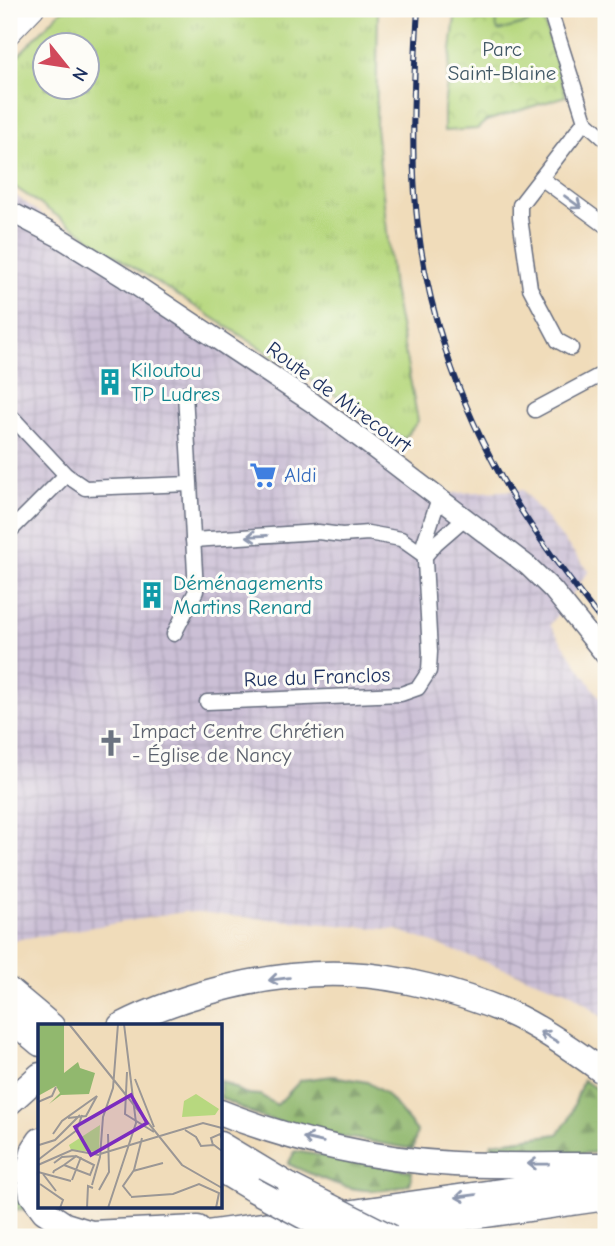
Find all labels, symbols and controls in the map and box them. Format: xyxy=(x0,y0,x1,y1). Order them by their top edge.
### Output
north arrow xyxy=(32,32,102,102)
park label: Parc Saint-Blaine xyxy=(448,37,556,85)
text: N xyxy=(67,63,92,85)
one-way arrow xyxy=(564,194,583,209)
street label: Route de Mirecourt xyxy=(262,336,417,458)
place label: Kiloutou TP Ludres xyxy=(131,358,220,406)
building icon: Kiloutou TP Ludres xyxy=(95,367,125,397)
supermarket icon: Aldi xyxy=(248,460,278,490)
place label: Aldi xyxy=(284,463,317,487)
one-way arrow xyxy=(246,530,269,543)
place label: Déménagements Martins Renard xyxy=(173,571,323,619)
building icon: Déménagements Martins Renard xyxy=(137,580,167,610)
street label: Rue du Franclos xyxy=(243,662,391,692)
place label: Impact Centre Chrétien - Église de Nancy xyxy=(132,719,345,767)
church icon: Impact Centre Chrétien - Église de Nancy xyxy=(96,728,126,758)
one-way arrow xyxy=(268,973,290,986)
inset map xyxy=(38,1024,222,1208)
one-way arrow xyxy=(540,1030,560,1044)
one-way arrow xyxy=(302,1133,325,1147)
one-way arrow xyxy=(527,1158,550,1171)
one-way arrow xyxy=(455,1190,478,1203)

